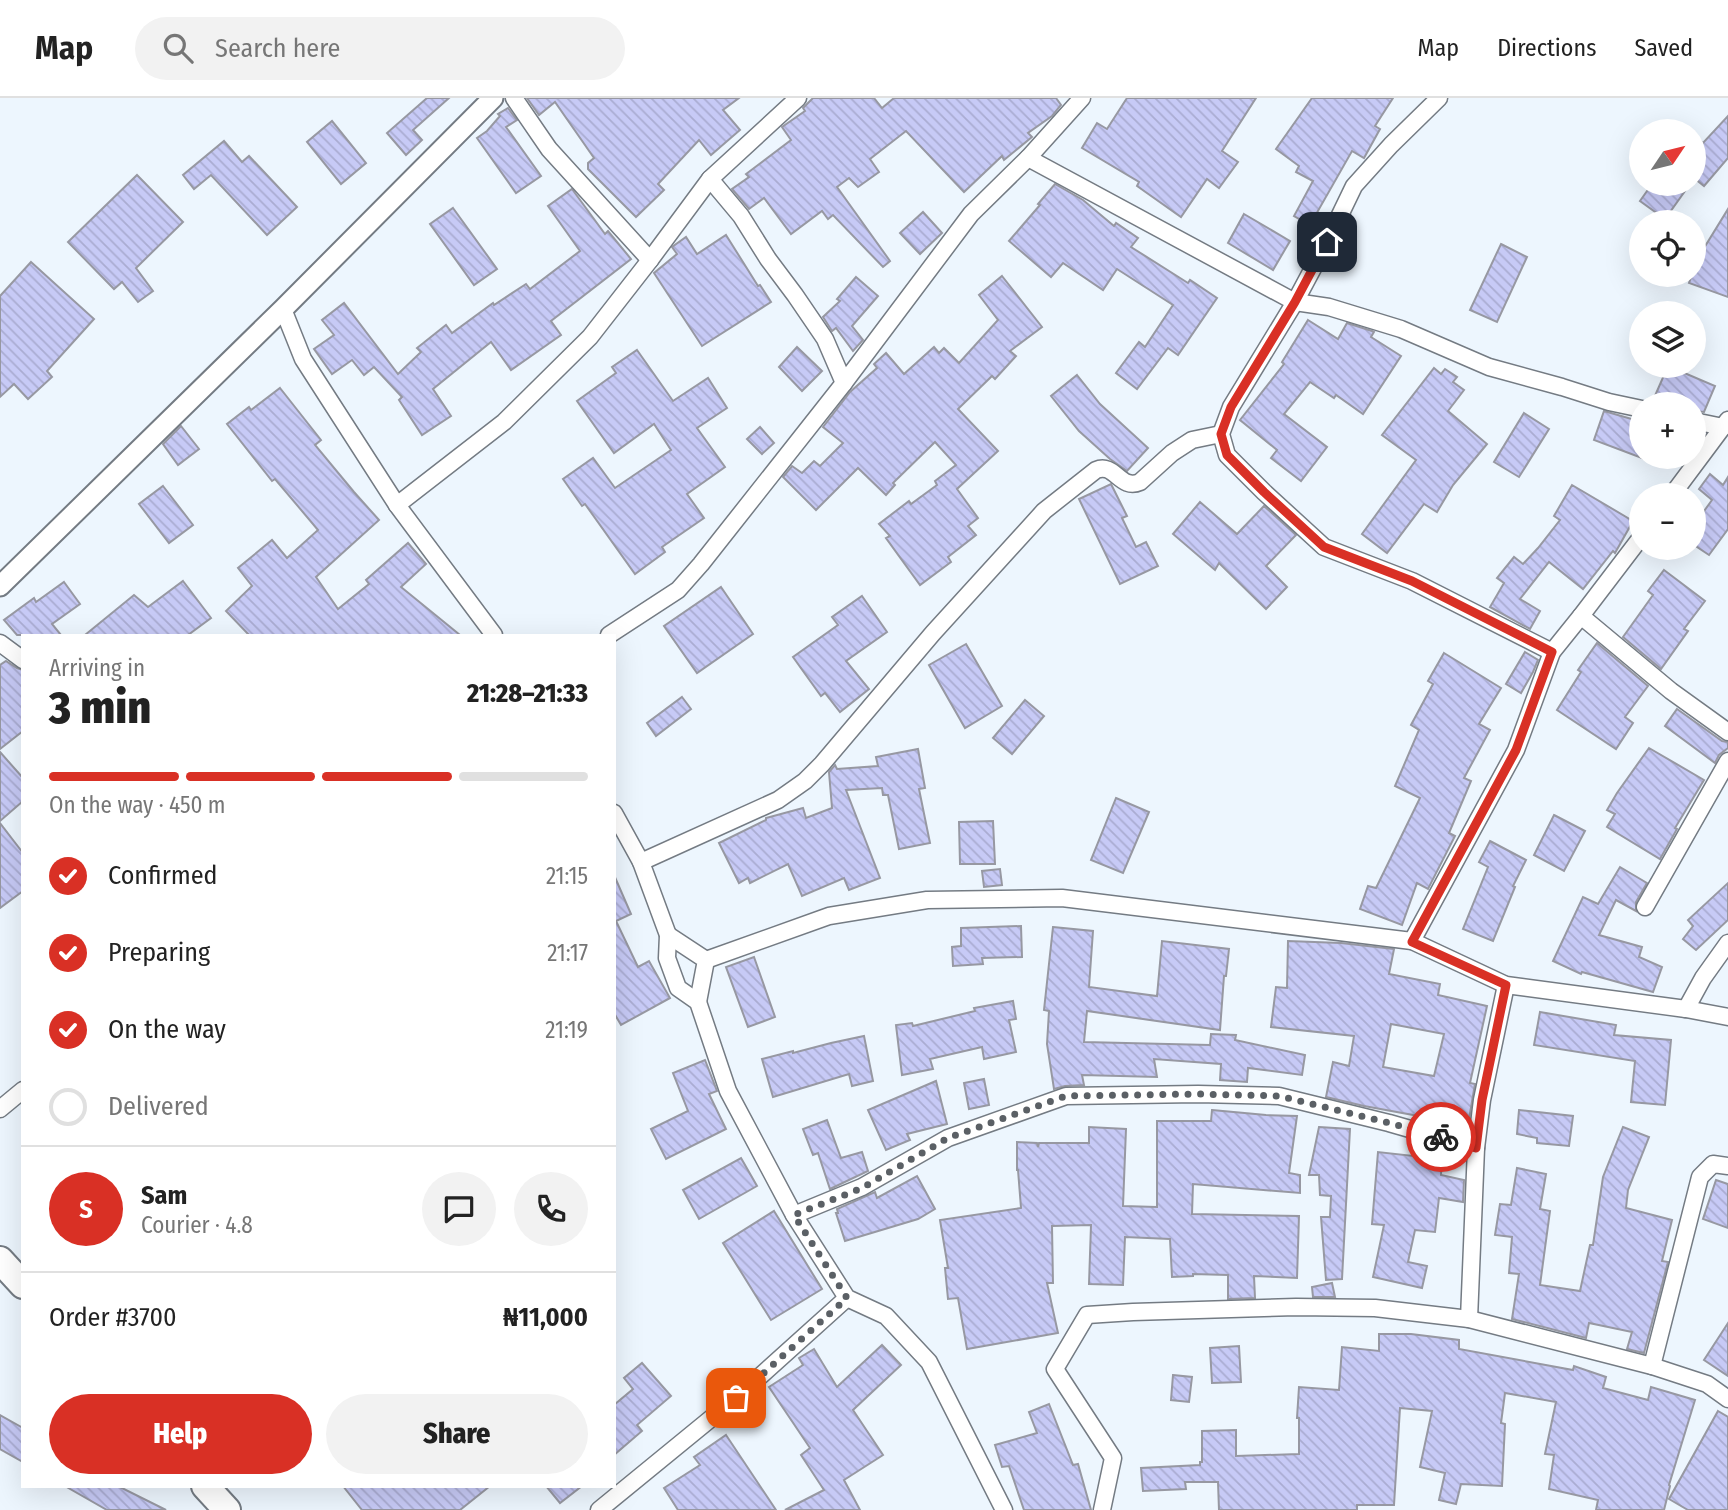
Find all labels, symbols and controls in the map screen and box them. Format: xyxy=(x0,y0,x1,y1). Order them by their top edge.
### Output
search box xyxy=(135,17,625,80)
text: Map xyxy=(35,28,93,68)
icon: search xyxy=(159,29,197,67)
text: Search here xyxy=(215,33,340,64)
text: Map xyxy=(1418,34,1459,62)
text: Directions xyxy=(1497,34,1596,62)
text: Saved xyxy=(1634,34,1693,62)
north arrow xyxy=(1629,119,1706,196)
map controls xyxy=(1629,119,1706,560)
button: locate xyxy=(1629,210,1706,287)
pin xyxy=(1297,212,1357,272)
icon: home xyxy=(1308,223,1346,261)
button: layers xyxy=(1629,301,1706,378)
button: + xyxy=(1629,392,1706,469)
button: − xyxy=(1629,483,1706,560)
text: Arriving in xyxy=(49,654,145,682)
text: 21:28–21:33 xyxy=(467,678,588,709)
text: 3 min xyxy=(49,680,151,735)
text: On the way · 450 m xyxy=(49,791,226,819)
icon: check xyxy=(49,857,87,895)
text: Confirmed xyxy=(108,860,218,891)
text: 21:15 xyxy=(546,862,588,890)
icon: check xyxy=(49,934,87,972)
text: Preparing xyxy=(108,937,210,968)
text: 21:17 xyxy=(547,939,588,967)
icon: check xyxy=(49,1011,87,1049)
text: On the way xyxy=(108,1014,226,1045)
text: 21:19 xyxy=(545,1016,588,1044)
text: Delivered xyxy=(108,1091,209,1122)
courier xyxy=(1406,1102,1476,1172)
icon: bike xyxy=(1422,1118,1460,1156)
button: chat xyxy=(422,1172,496,1246)
button: phone xyxy=(514,1172,588,1246)
text: Sam xyxy=(141,1180,187,1211)
text: S xyxy=(79,1194,93,1225)
text: Courier · 4.8 xyxy=(141,1211,253,1239)
text: Order #3700 xyxy=(49,1302,177,1333)
text: ₦11,000 xyxy=(503,1302,588,1333)
pin xyxy=(706,1368,766,1428)
icon: bag xyxy=(717,1379,755,1417)
button: Help xyxy=(49,1394,312,1474)
button: Share xyxy=(326,1394,588,1474)

